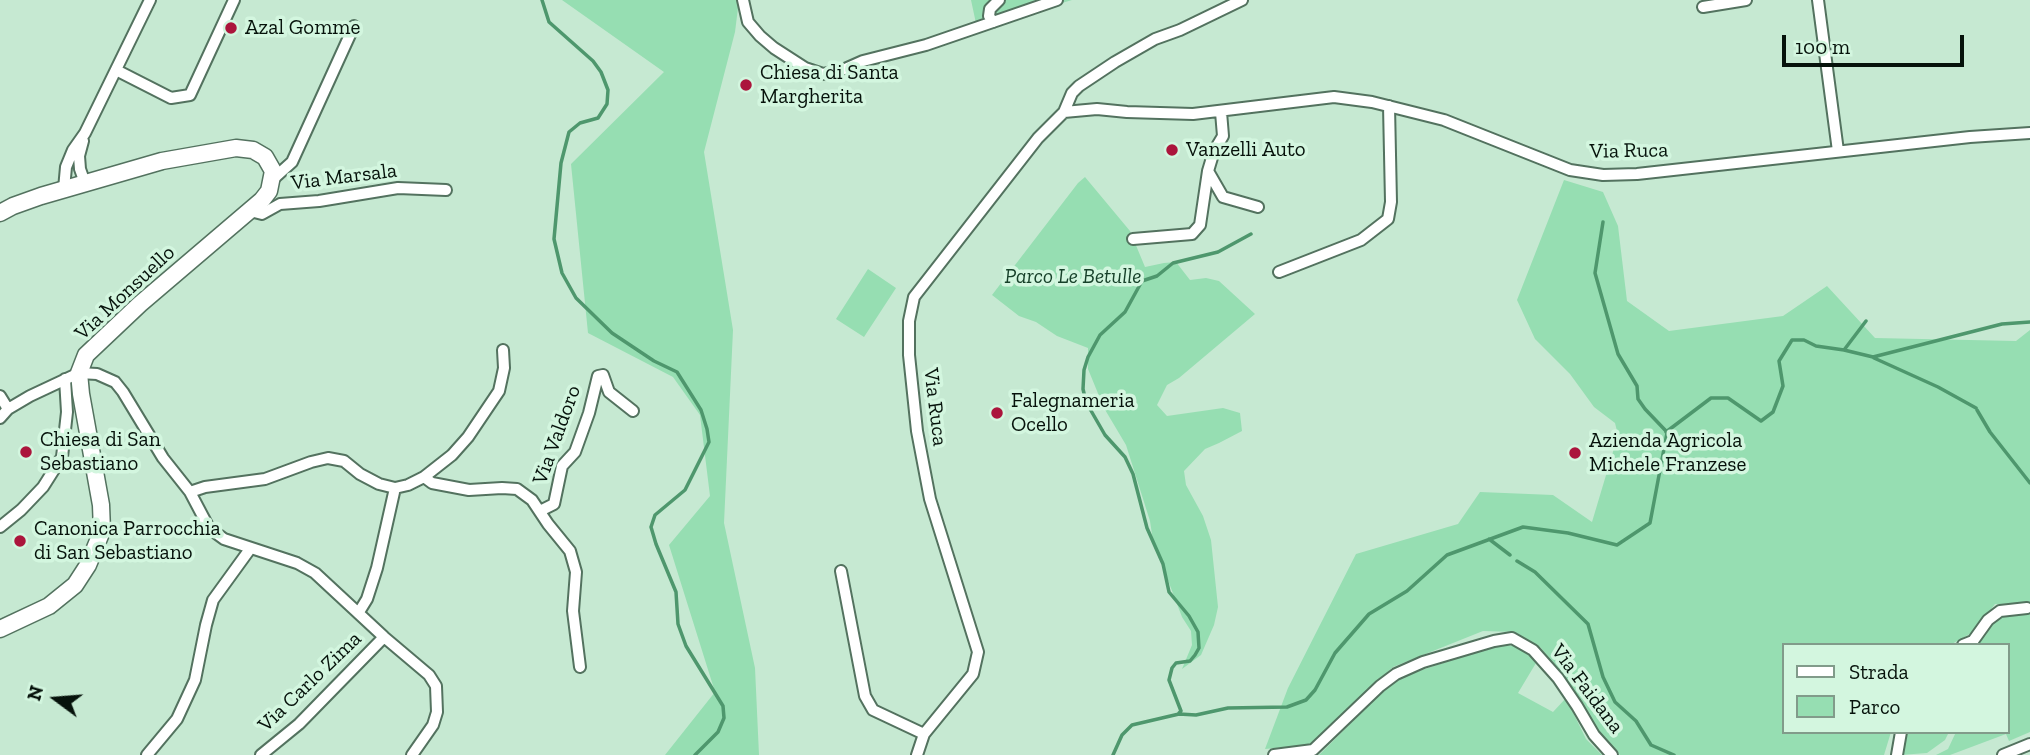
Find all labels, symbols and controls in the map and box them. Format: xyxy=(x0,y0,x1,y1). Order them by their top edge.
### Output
place label: Azal Gomme xyxy=(245,15,360,41)
marker: Azal Gomme xyxy=(223,20,239,36)
scale bar xyxy=(1785,21,1967,65)
text: 100 m xyxy=(1795,34,1850,59)
place label: Chiesa di Santa Margherita xyxy=(760,60,899,110)
marker: Chiesa di Santa Margherita xyxy=(738,77,754,93)
place label: Vanzelli Auto xyxy=(1186,137,1305,163)
street label: Via Ruca xyxy=(1590,138,1668,164)
marker: Vanzelli Auto xyxy=(1164,142,1180,158)
street label: Via Marsala xyxy=(290,158,398,196)
street label: Via Monsuello xyxy=(70,240,180,346)
park label: Parco Le Betulle xyxy=(1005,264,1141,290)
street label: Via Ruca xyxy=(918,366,952,448)
street label: Via Valdoro xyxy=(527,382,587,488)
place label: Falegnameria Ocello xyxy=(1011,388,1135,438)
marker: Falegnameria Ocello xyxy=(989,405,1005,421)
place label: Chiesa di San Sebastiano xyxy=(40,427,161,477)
place label: Azienda Agricola Michele Franzese xyxy=(1589,428,1746,478)
marker: Chiesa di San Sebastiano xyxy=(18,444,34,460)
marker: Azienda Agricola Michele Franzese xyxy=(1567,445,1583,461)
place label: Canonica Parrocchia di San Sebastiano xyxy=(34,516,221,566)
marker: Canonica Parrocchia di San Sebastiano xyxy=(12,533,28,549)
street label: Via Carlo Zima xyxy=(253,626,367,738)
street label: Via Faidana xyxy=(1545,639,1629,739)
legend xyxy=(1782,643,2009,734)
text: Strada xyxy=(1849,659,1909,684)
north arrow xyxy=(21,664,91,734)
text: N xyxy=(22,683,48,703)
text: Parco xyxy=(1849,694,1900,719)

